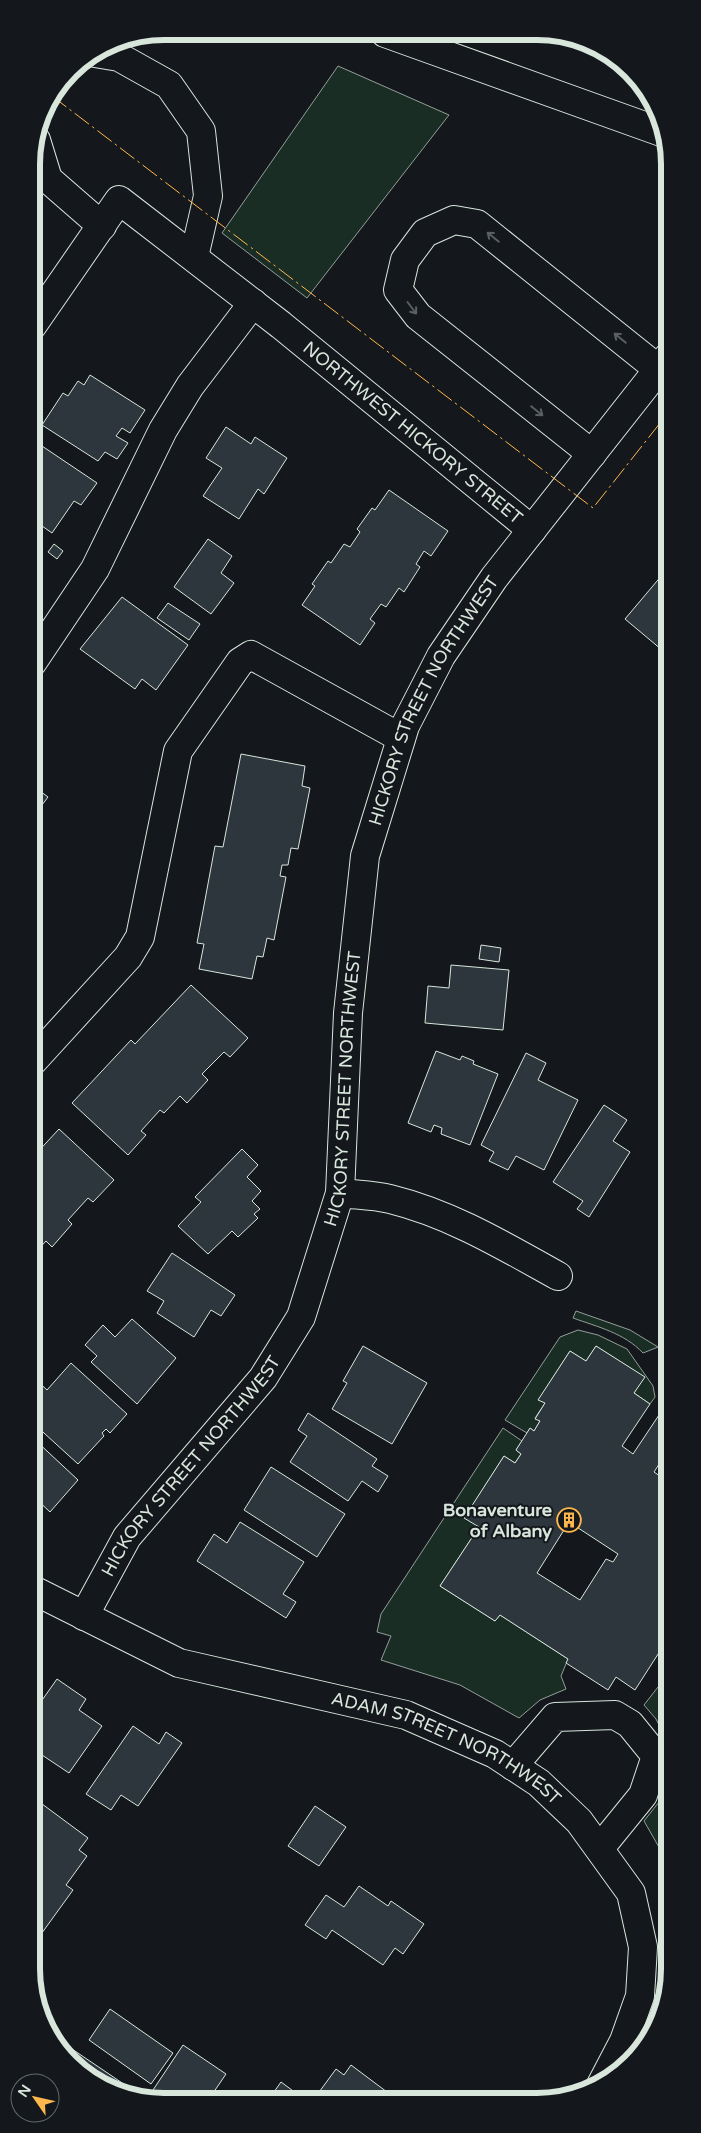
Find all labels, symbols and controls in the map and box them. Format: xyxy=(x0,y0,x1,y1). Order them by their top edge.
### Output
one-way arrow xyxy=(487,232,500,243)
one-way arrow xyxy=(407,301,417,315)
one-way arrow xyxy=(614,333,627,344)
street label: NORTHWEST HICKORY STREET xyxy=(299,337,527,529)
one-way arrow xyxy=(530,406,544,416)
street label: HICKORY STREET NORTHWEST xyxy=(364,572,503,828)
street label: HICKORY STREET NORTHWEST xyxy=(319,950,366,1229)
street label: HICKORY STREET NORTHWEST xyxy=(97,1352,285,1580)
place label: Bonaventure of Albany xyxy=(443,1499,552,1542)
building icon: Bonaventure of Albany xyxy=(556,1507,582,1533)
street label: ADAM STREET NORTHWEST xyxy=(329,1687,566,1809)
north arrow xyxy=(10,2073,60,2123)
text: N xyxy=(14,2082,35,2100)

